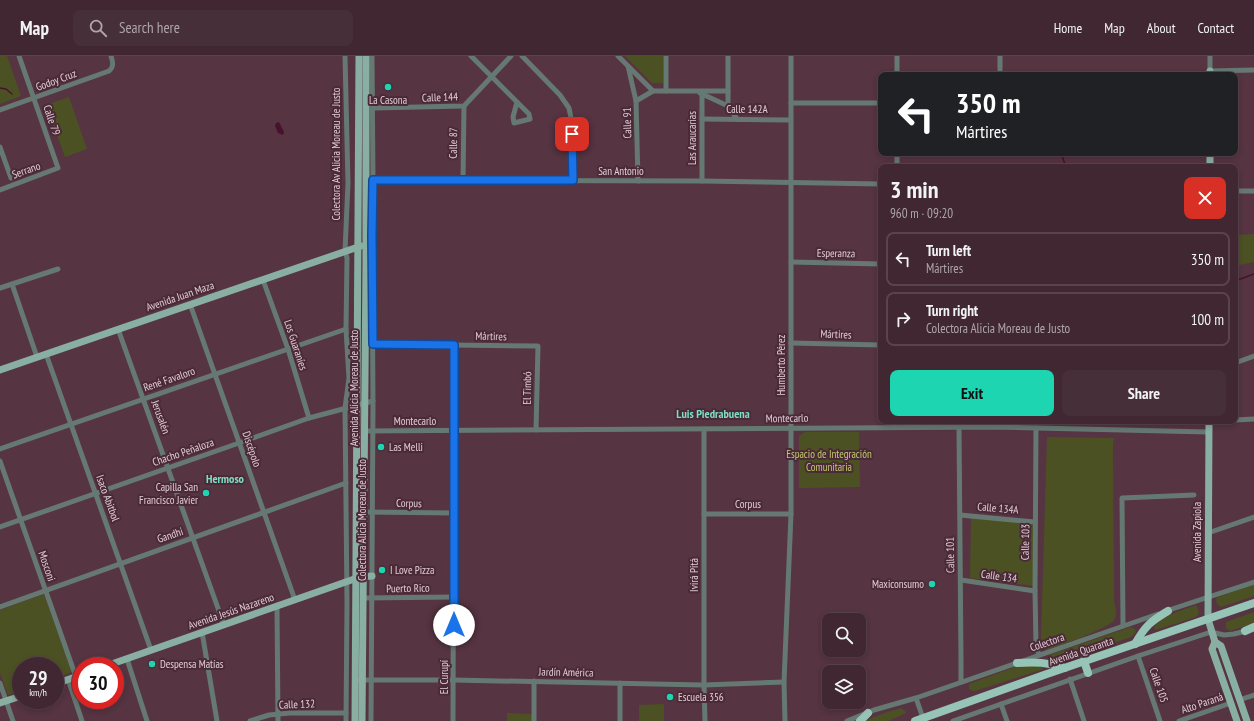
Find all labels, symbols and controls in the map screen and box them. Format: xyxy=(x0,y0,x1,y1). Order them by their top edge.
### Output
search box xyxy=(73,10,353,46)
text: Map xyxy=(20,16,49,40)
icon: search xyxy=(87,17,109,39)
text: Search here xyxy=(119,18,180,37)
text: Home xyxy=(1054,19,1082,37)
text: Map xyxy=(1104,19,1125,37)
text: About xyxy=(1147,19,1176,37)
text: Contact xyxy=(1198,19,1234,37)
street label: Godoy Cruz xyxy=(34,66,78,94)
marker: La Casona xyxy=(383,82,393,92)
text: 350 m xyxy=(956,84,1020,121)
street label: Colectora Av Alicia Moreau de Justo xyxy=(329,87,343,220)
icon: left xyxy=(890,88,942,140)
street label: Calle 144 xyxy=(422,89,458,105)
place label: La Casona xyxy=(369,93,407,107)
street label: Calle 142A xyxy=(726,102,768,116)
street label: Calle 79 xyxy=(40,103,64,137)
street label: Calle 91 xyxy=(620,107,634,139)
street label: Las Araucarias xyxy=(685,111,699,165)
pin xyxy=(555,117,589,151)
text: Mártires xyxy=(956,120,1007,143)
icon: arrive xyxy=(561,123,583,145)
street label: Calle 87 xyxy=(446,127,460,159)
street label: Serrano xyxy=(10,158,42,182)
street label: San Antonio xyxy=(598,164,644,178)
text: 3 min xyxy=(890,174,938,205)
button: close xyxy=(1184,177,1226,219)
text: 960 m · 09:20 xyxy=(890,205,953,222)
text: Turn left xyxy=(926,241,971,260)
street label: Esperanza xyxy=(817,246,855,260)
icon: left xyxy=(892,248,914,270)
text: 350 m xyxy=(1191,250,1224,269)
text: Mártires xyxy=(926,260,963,277)
street label: Avenida Juan Maza xyxy=(144,278,216,314)
text: Turn right xyxy=(926,301,978,320)
icon: right xyxy=(892,308,914,330)
text: 100 m xyxy=(1191,310,1224,329)
street label: Los Guaraníes xyxy=(281,318,311,372)
text: Colectora Alicia Moreau de Justo xyxy=(926,320,1070,337)
street label: Mártires xyxy=(820,326,852,342)
street label: Avenida Alicia Moreau de Justo xyxy=(347,329,361,446)
street label: Mártires xyxy=(475,329,507,343)
street label: Humberto Pérez xyxy=(774,334,788,396)
street label: René Favaloro xyxy=(141,364,197,394)
button: Exit xyxy=(890,370,1054,416)
button: Share xyxy=(1062,370,1226,416)
street label: El Timbó xyxy=(520,371,534,405)
street label: Jerusalén xyxy=(148,397,174,436)
district label: Luis Piedrabuena xyxy=(676,406,750,421)
street label: Montecarlo xyxy=(766,411,809,425)
street label: Montecarlo xyxy=(394,414,437,428)
street label: Discépolo xyxy=(239,429,265,469)
street label: Chacho Peñaloza xyxy=(150,435,216,469)
place label: Las Melli xyxy=(389,440,423,454)
marker: Las Melli xyxy=(376,442,386,452)
park label: Espacio de Integración Comunitaria xyxy=(786,447,872,474)
street label: Colectora Alicia Moreau de Justo xyxy=(355,459,369,581)
district label: Hermoso xyxy=(206,471,245,486)
street label: Isaco Abitbol xyxy=(93,473,123,524)
place label: Capilla San Francisco Javier xyxy=(139,480,198,507)
marker: Capilla San Francisco Javier xyxy=(201,488,211,498)
street label: Corpus xyxy=(396,496,422,510)
street label: Corpus xyxy=(735,497,761,511)
street label: Calle 134A xyxy=(977,499,1020,517)
street label: Avenida Zapiola xyxy=(1190,502,1204,562)
street label: Gandhi xyxy=(155,524,185,546)
street label: Calle 103 xyxy=(1018,524,1032,560)
street label: Calle 101 xyxy=(943,537,957,573)
street label: Mosconi xyxy=(35,549,59,583)
street label: Ivirá Pitá xyxy=(687,558,701,592)
place label: I Love Pizza xyxy=(390,563,434,577)
marker: I Love Pizza xyxy=(377,565,387,575)
street label: Calle 134 xyxy=(980,567,1018,585)
place label: Maxiconsumo xyxy=(872,577,924,591)
marker: Maxiconsumo xyxy=(927,579,937,589)
street label: Puerto Rico xyxy=(386,581,430,595)
street label: Avenida Jesús Nazareno xyxy=(186,590,276,632)
position arrow xyxy=(433,604,475,646)
map controls xyxy=(822,613,866,709)
button: search xyxy=(822,613,866,657)
street label: Colectora xyxy=(1028,630,1066,654)
street label: Avenida Quaranta xyxy=(1047,633,1115,669)
speed limit sign: 30 xyxy=(72,657,124,709)
place label: Despensa Matías xyxy=(160,657,224,671)
marker: Despensa Matías xyxy=(147,659,157,669)
street label: El Curupí xyxy=(437,659,451,694)
text: 29 xyxy=(28,665,48,691)
street label: Jardín América xyxy=(538,665,593,679)
button: layers xyxy=(822,665,866,709)
street label: Calle 105 xyxy=(1146,666,1172,704)
text: km/h xyxy=(29,686,47,699)
street label: Alto Paraná xyxy=(1179,689,1225,717)
place label: Escuela 356 xyxy=(678,690,724,704)
marker: Escuela 356 xyxy=(665,692,675,702)
street label: Calle 132 xyxy=(279,696,315,712)

